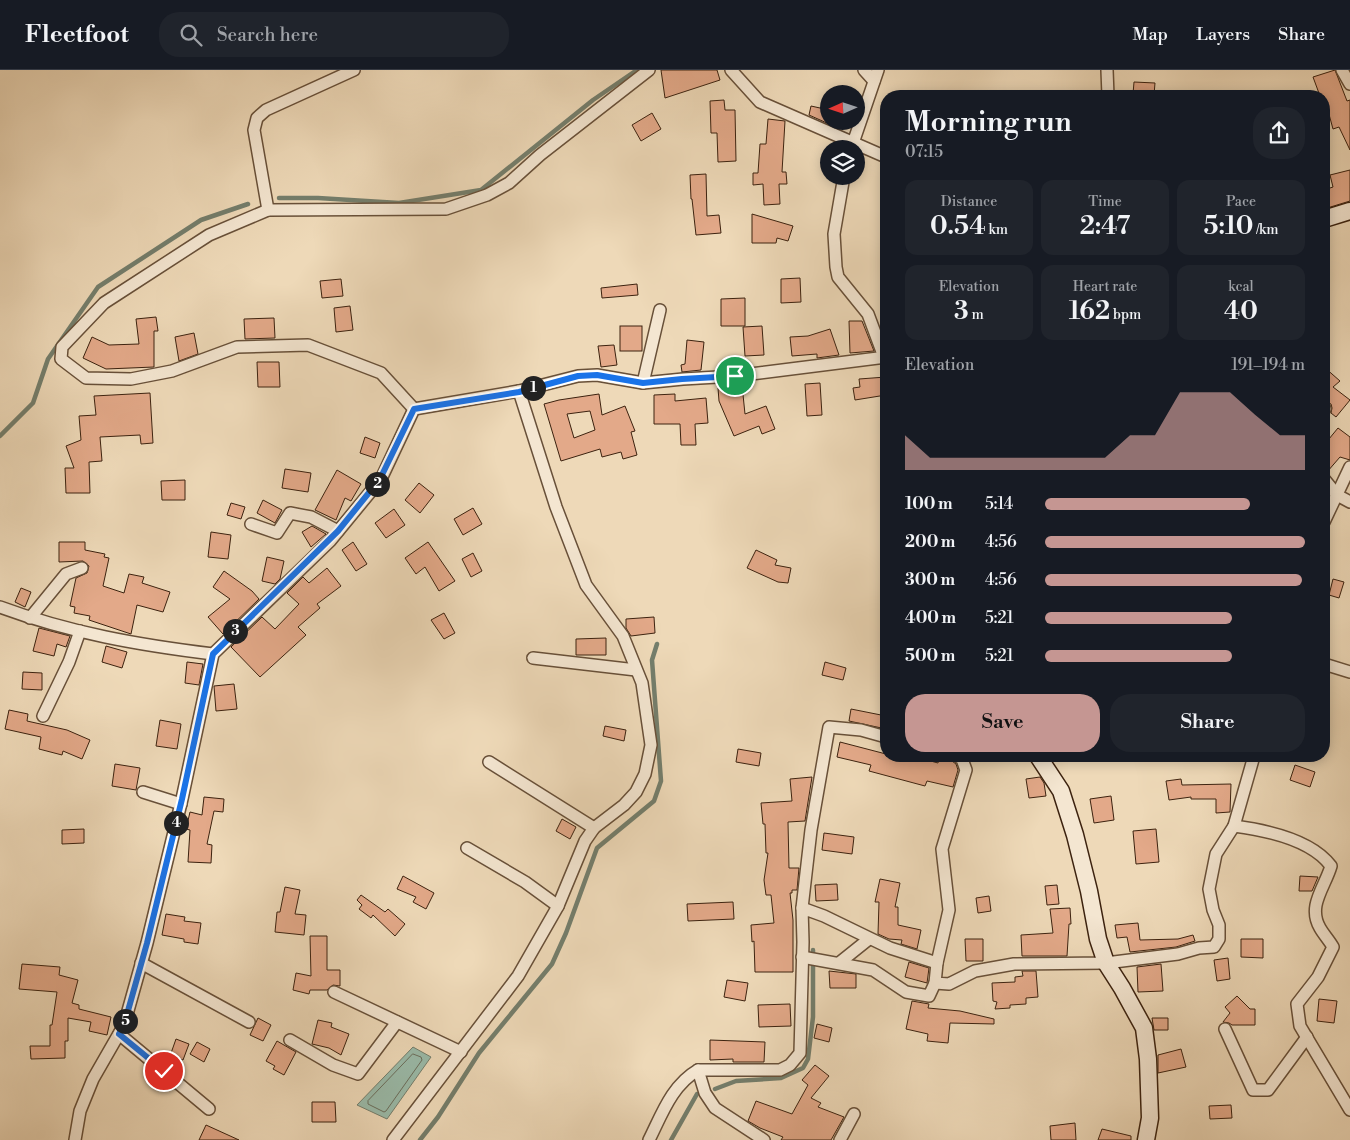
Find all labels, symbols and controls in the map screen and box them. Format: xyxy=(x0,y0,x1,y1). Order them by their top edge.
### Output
search box xyxy=(159,12,509,57)
text: Fleetfoot xyxy=(25,20,129,50)
icon: search xyxy=(177,21,205,49)
text: Search here xyxy=(217,23,318,47)
text: Map xyxy=(1133,23,1168,46)
text: Layers xyxy=(1196,23,1250,46)
text: Share xyxy=(1278,23,1325,46)
north arrow xyxy=(820,85,865,130)
map controls xyxy=(820,85,865,185)
text: Morning run xyxy=(905,105,1072,140)
button: share xyxy=(1253,107,1305,159)
button: layers xyxy=(820,140,865,185)
text: 07:15 xyxy=(905,142,943,162)
text: Distance xyxy=(941,193,997,211)
text: Time xyxy=(1088,193,1122,211)
text: Pace xyxy=(1226,193,1256,211)
text: 0.54 xyxy=(930,211,986,242)
text: 2:47 xyxy=(1080,211,1130,242)
text: 5:10 xyxy=(1204,211,1253,242)
text: km xyxy=(986,221,1008,239)
text: /km xyxy=(1253,221,1278,239)
text: Elevation xyxy=(939,278,999,296)
text: Heart rate xyxy=(1073,278,1137,296)
text: kcal xyxy=(1228,278,1254,296)
text: 3 xyxy=(954,296,969,327)
text: 162 xyxy=(1069,296,1110,327)
text: 40 xyxy=(1224,296,1258,327)
text: m xyxy=(969,306,984,324)
text: bpm xyxy=(1110,306,1141,324)
pin xyxy=(714,355,756,397)
text: Elevation xyxy=(905,355,974,375)
text: 191–194 m xyxy=(1231,355,1305,375)
icon: arrive xyxy=(721,362,749,390)
pin: 1 xyxy=(520,376,546,400)
text: 1 xyxy=(530,379,537,397)
pin: 2 xyxy=(364,472,390,496)
text: 2 xyxy=(373,475,382,493)
text: 100 m xyxy=(905,494,953,514)
text: 5:14 xyxy=(985,494,1013,514)
text: 200 m xyxy=(905,532,955,552)
text: 4:56 xyxy=(985,532,1017,552)
text: 300 m xyxy=(905,570,955,590)
text: 4:56 xyxy=(985,570,1017,590)
text: 400 m xyxy=(905,608,956,628)
text: 5:21 xyxy=(985,608,1014,628)
pin: 3 xyxy=(222,618,248,644)
text: 3 xyxy=(231,622,240,640)
text: 500 m xyxy=(905,646,955,666)
text: 5:21 xyxy=(985,646,1014,666)
button: Save xyxy=(905,694,1100,752)
button: Share xyxy=(1110,694,1305,752)
pin: 4 xyxy=(164,810,188,836)
text: 4 xyxy=(172,814,181,832)
pin: 5 xyxy=(112,1008,138,1034)
text: 5 xyxy=(121,1012,130,1030)
pin xyxy=(143,1050,185,1092)
icon: check xyxy=(150,1057,178,1085)

